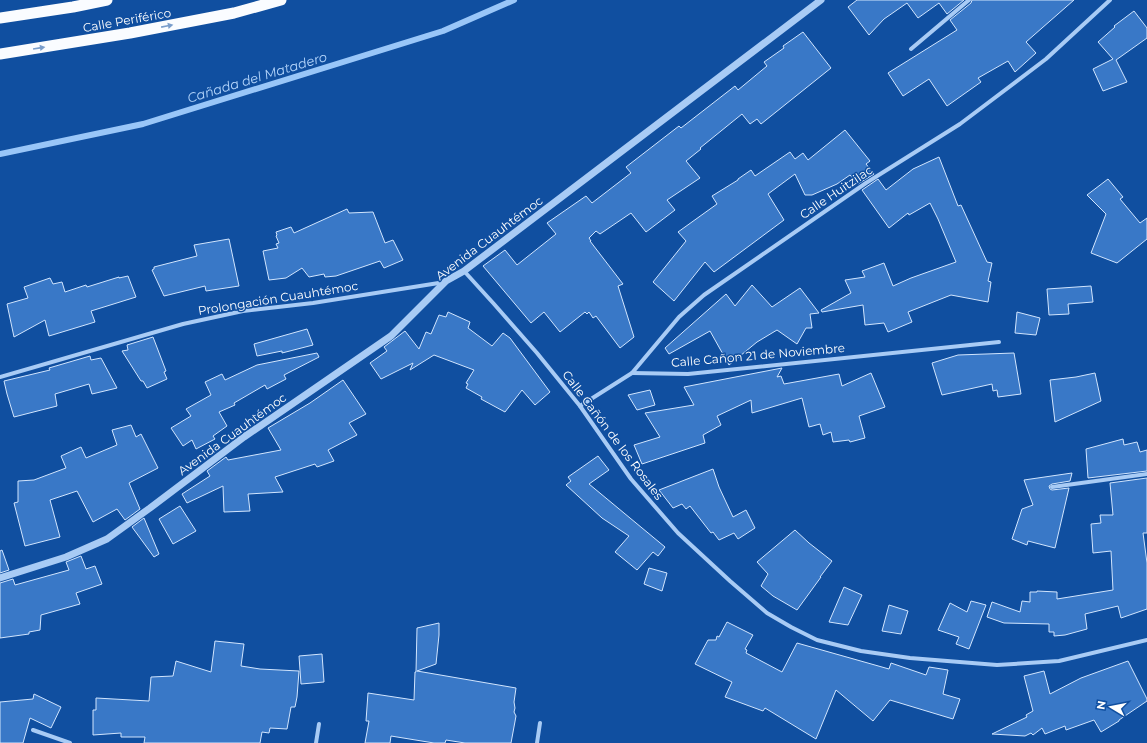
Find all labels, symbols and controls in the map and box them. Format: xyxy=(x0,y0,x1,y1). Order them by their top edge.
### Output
street label: Calle Periférico xyxy=(82,5,172,35)
one-way arrow xyxy=(161,23,173,29)
one-way arrow xyxy=(32,45,45,51)
water label: Cañada del Matadero xyxy=(185,48,329,106)
street label: Calle Huitzilac xyxy=(797,162,875,222)
street label: Avenida Cuauhtémoc xyxy=(433,193,546,283)
street label: Prolongación Cuauhtémoc xyxy=(197,278,359,318)
street label: Calle Cañon 21 de Noviembre xyxy=(670,340,846,370)
street label: Calle Cañón de los Rosales xyxy=(559,367,667,503)
street label: Avenida Cuauhtémoc xyxy=(175,390,289,478)
north arrow xyxy=(1091,687,1131,727)
text: N xyxy=(1093,700,1109,711)

